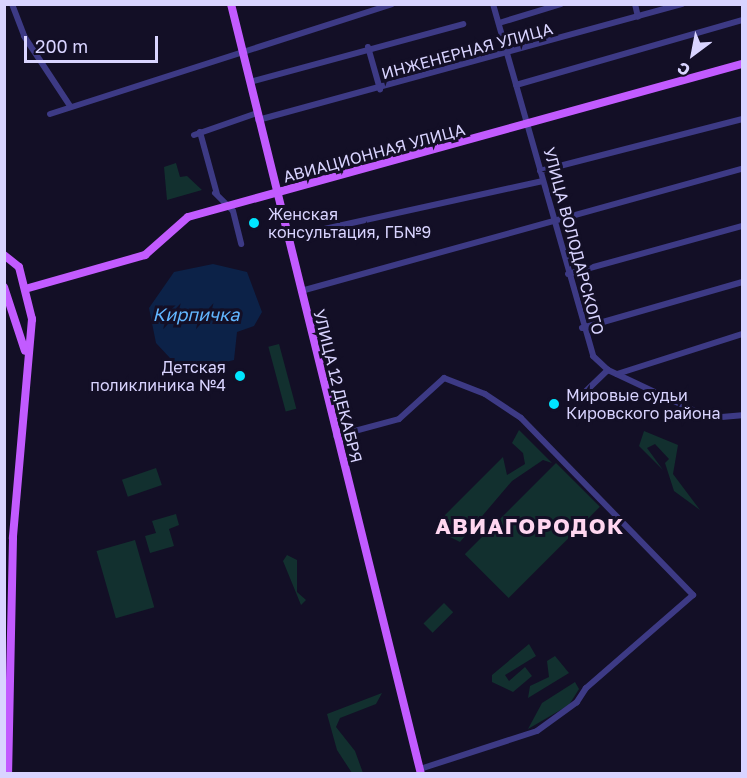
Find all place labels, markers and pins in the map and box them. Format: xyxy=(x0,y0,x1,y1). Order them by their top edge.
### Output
place label: Женская консультация, ГБ№9 xyxy=(268,204,431,242)
marker: Женская консультация, ГБ№9 xyxy=(245,214,263,232)
place label: Детская поликлиника №4 xyxy=(90,357,226,395)
marker: Детская поликлиника №4 xyxy=(231,367,249,385)
place label: Мировые судьи Кировского района xyxy=(566,385,720,423)
marker: Мировые судьи Кировского района xyxy=(547,397,561,411)

